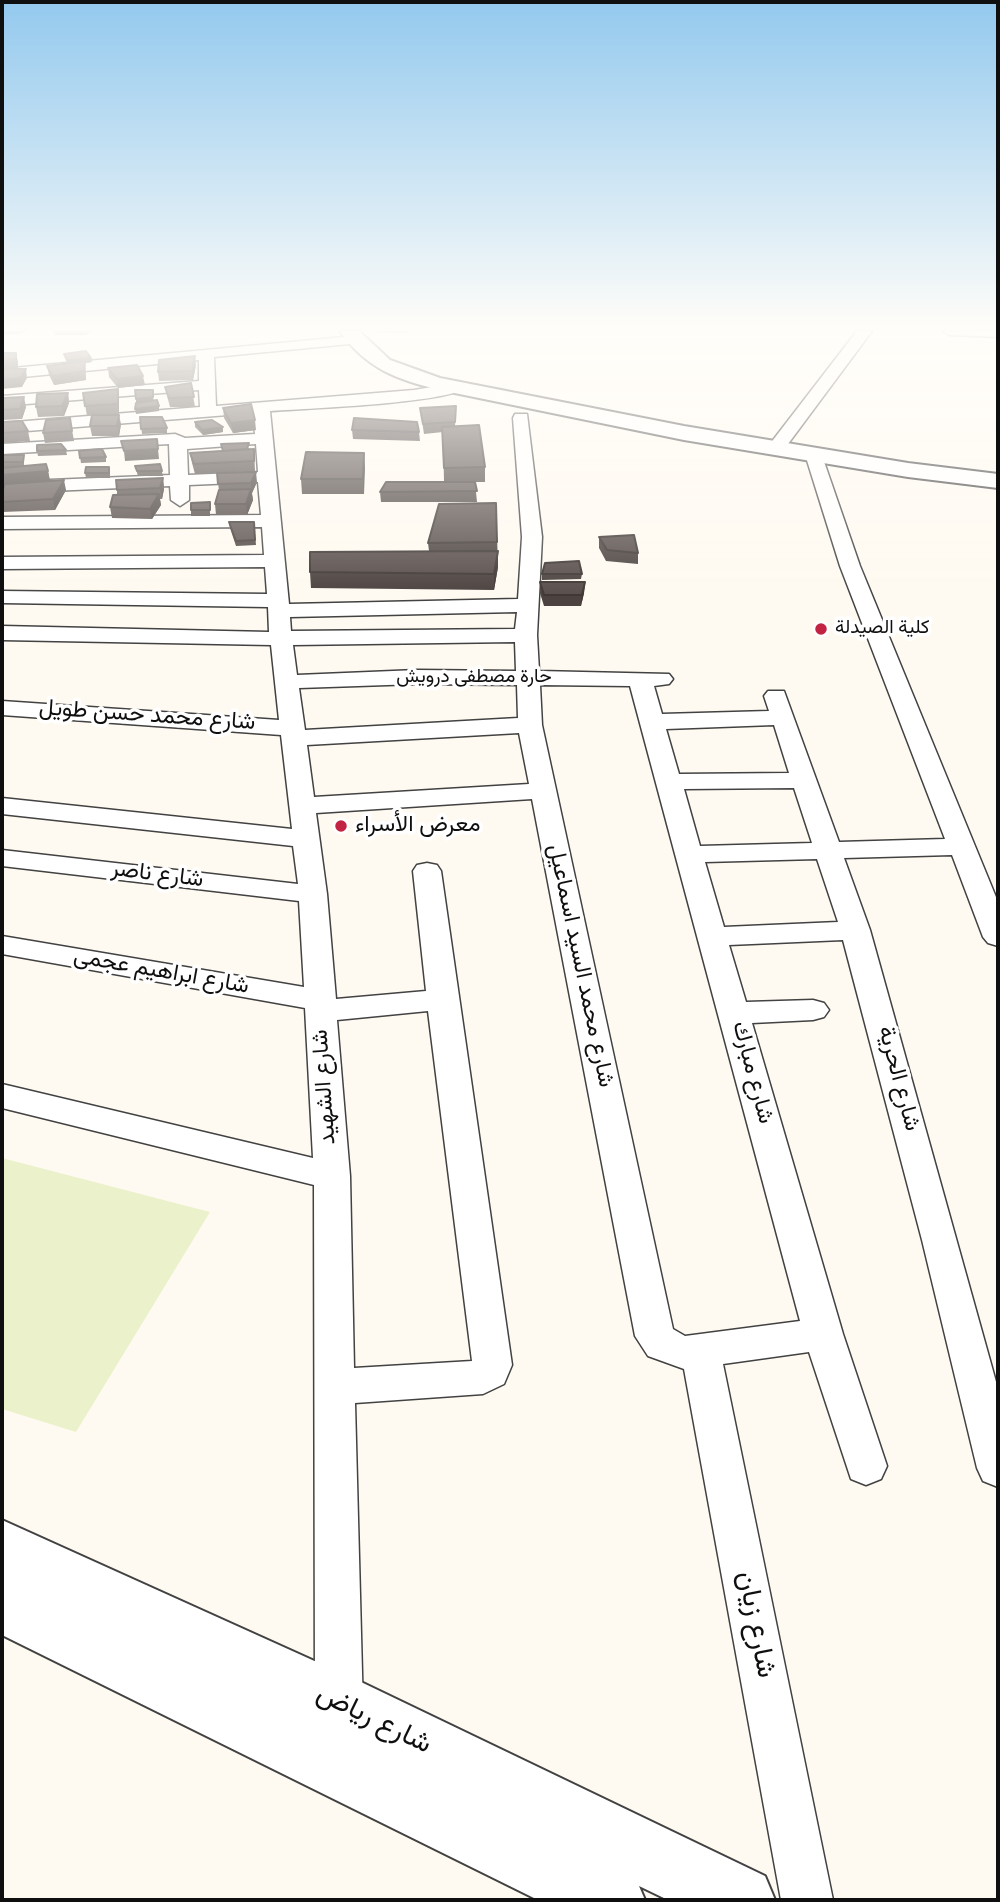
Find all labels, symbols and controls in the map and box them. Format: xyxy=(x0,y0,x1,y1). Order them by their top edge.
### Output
place label: كلية الصيدلة xyxy=(835,618,930,640)
marker: كلية الصيدلة xyxy=(813,621,829,637)
street label: حارة مصطفى درويش xyxy=(396,667,552,689)
street label: شارع محمد حسن طويل xyxy=(38,696,256,738)
place label: معرض الأسراء xyxy=(355,812,480,840)
marker: معرض الأسراء xyxy=(333,818,349,834)
street label: شارع محمد السيد اسماعيل xyxy=(540,842,618,1090)
street label: شارع ناصر xyxy=(109,857,205,895)
street label: شارع ابراهيم عجمى xyxy=(71,944,251,1002)
street label: شارع مبارك xyxy=(724,1019,778,1127)
street label: شارع الحرية xyxy=(870,1023,924,1135)
street label: شارع الشهيد xyxy=(308,1028,344,1146)
street label: شارع زيان xyxy=(727,1569,781,1681)
street label: شارع رياض xyxy=(310,1679,436,1763)

